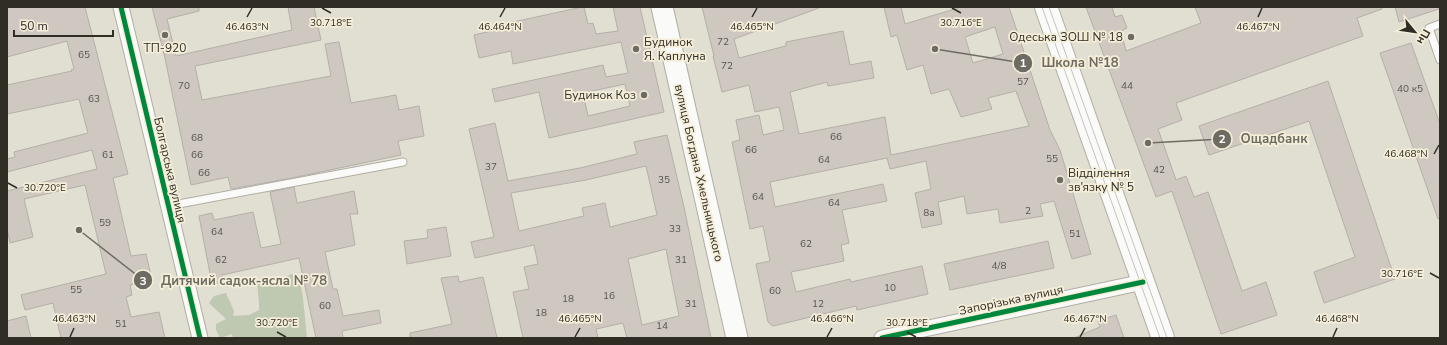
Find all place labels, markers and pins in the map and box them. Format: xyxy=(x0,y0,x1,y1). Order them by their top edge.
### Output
place label: Одеська ЗОШ № 18 xyxy=(1009,29,1123,45)
marker: ТП-920 xyxy=(160,30,170,40)
marker: Одеська ЗОШ № 18 xyxy=(1126,32,1136,42)
place label: Будинок Я. Каплуна xyxy=(644,34,706,64)
place label: ТП-920 xyxy=(144,40,186,56)
marker: Будинок Я. Каплуна xyxy=(631,44,641,54)
callout: Школа №18 xyxy=(1013,50,1126,75)
place label: Будинок Коз xyxy=(564,87,636,103)
marker: Будинок Коз xyxy=(639,90,649,100)
callout: Ощадбанк xyxy=(1212,126,1315,151)
place label: Відділення зв'язку № 5 xyxy=(1068,165,1134,195)
marker: Відділення зв'язку № 5 xyxy=(1055,175,1065,185)
callout: Дитячий садок-ясла № 78 xyxy=(133,268,335,293)

